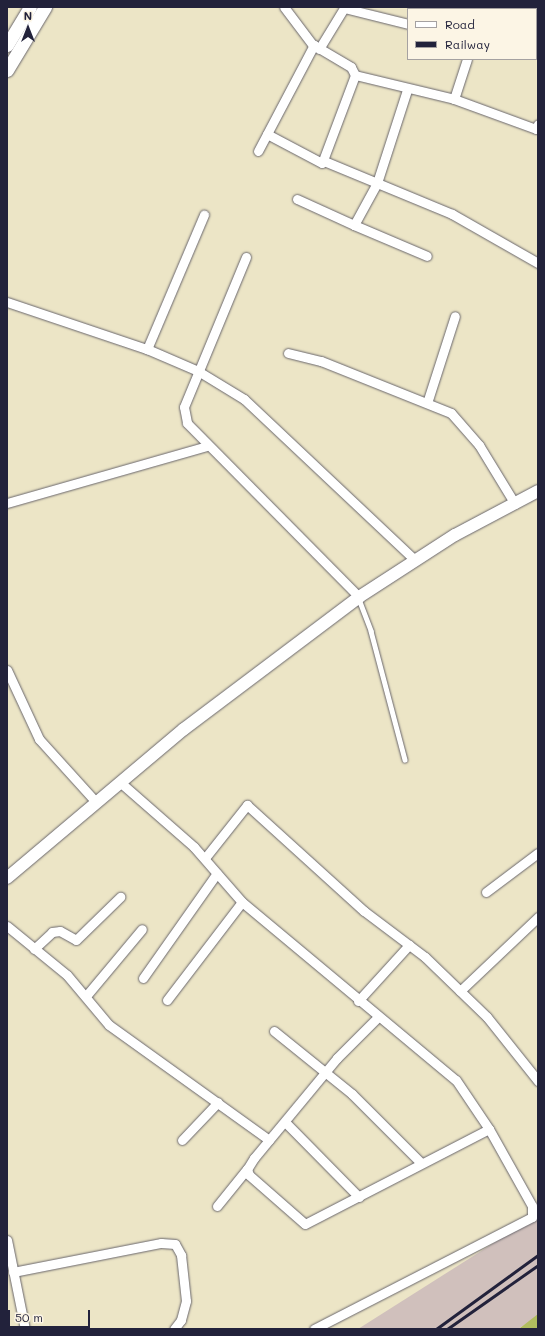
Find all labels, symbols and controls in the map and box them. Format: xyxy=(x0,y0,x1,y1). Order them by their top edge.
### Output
north arrow xyxy=(8,8,48,48)
text: N xyxy=(24,8,32,23)
legend xyxy=(407,8,537,60)
text: Road xyxy=(445,16,475,32)
text: Railway xyxy=(445,36,490,52)
scale bar xyxy=(10,1302,92,1328)
text: 50 m xyxy=(15,1309,43,1325)

